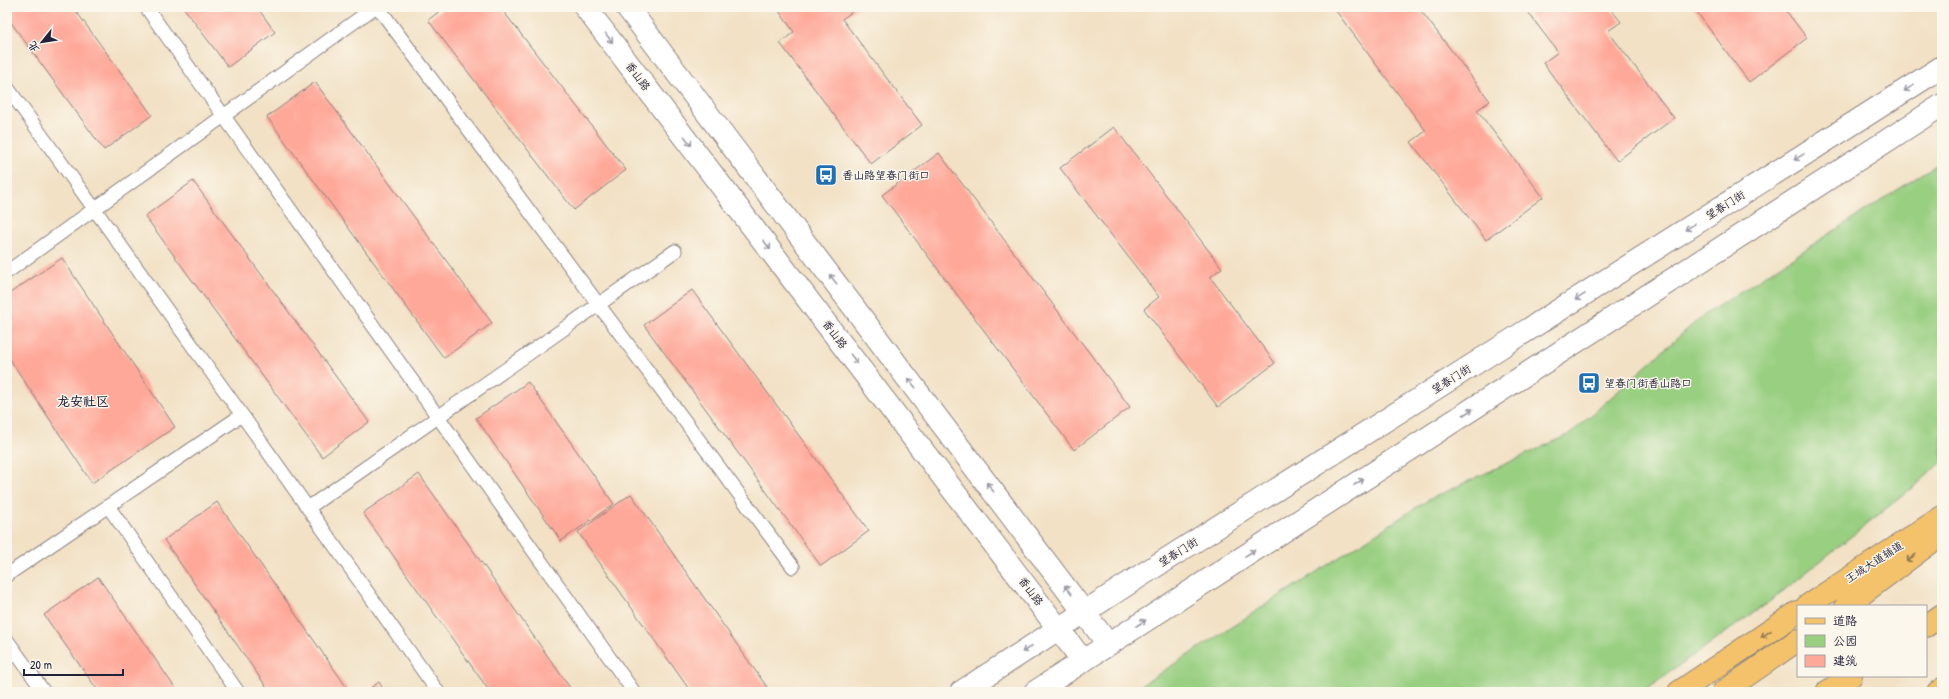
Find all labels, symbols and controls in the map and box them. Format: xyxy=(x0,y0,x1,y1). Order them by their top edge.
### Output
north arrow xyxy=(22,22,62,62)
one-way arrow xyxy=(604,32,613,43)
text: 北 xyxy=(25,39,42,55)
street label: 香山路 xyxy=(622,59,654,93)
one-way arrow xyxy=(1903,84,1915,92)
one-way arrow xyxy=(683,136,692,147)
one-way arrow xyxy=(1793,154,1805,162)
bus stop icon: 香山路望春门街口 xyxy=(813,162,839,188)
place label: 香山路望春门街口 xyxy=(842,168,930,182)
street label: 望春门街 xyxy=(1703,187,1748,223)
one-way arrow xyxy=(1685,223,1696,231)
one-way arrow xyxy=(762,239,771,250)
one-way arrow xyxy=(829,274,837,285)
one-way arrow xyxy=(1575,293,1586,301)
street label: 香山路 xyxy=(819,317,851,351)
one-way arrow xyxy=(850,353,858,364)
street label: 望春门街 xyxy=(1429,361,1474,397)
bus stop icon: 望春门街香山路口 xyxy=(1576,370,1602,396)
place label: 望春门街香山路口 xyxy=(1604,376,1692,390)
one-way arrow xyxy=(907,377,916,388)
district label: 龙安社区 xyxy=(57,392,109,410)
one-way arrow xyxy=(1462,407,1474,415)
one-way arrow xyxy=(1353,478,1364,486)
one-way arrow xyxy=(986,481,994,492)
street label: 望春门街 xyxy=(1156,534,1201,570)
street label: 王城大道辅道 xyxy=(1843,538,1905,586)
one-way arrow xyxy=(1244,549,1255,557)
one-way arrow xyxy=(1906,554,1917,562)
street label: 香山路 xyxy=(1015,574,1047,608)
one-way arrow xyxy=(1064,585,1073,596)
legend xyxy=(1797,605,1927,677)
text: 道路 xyxy=(1833,612,1857,629)
one-way arrow xyxy=(1135,619,1147,627)
one-way arrow xyxy=(1760,630,1771,638)
text: 公园 xyxy=(1833,632,1857,649)
one-way arrow xyxy=(1022,645,1033,653)
scale bar xyxy=(24,651,123,677)
text: 建筑 xyxy=(1833,652,1857,669)
text: 20 m xyxy=(30,656,52,673)

